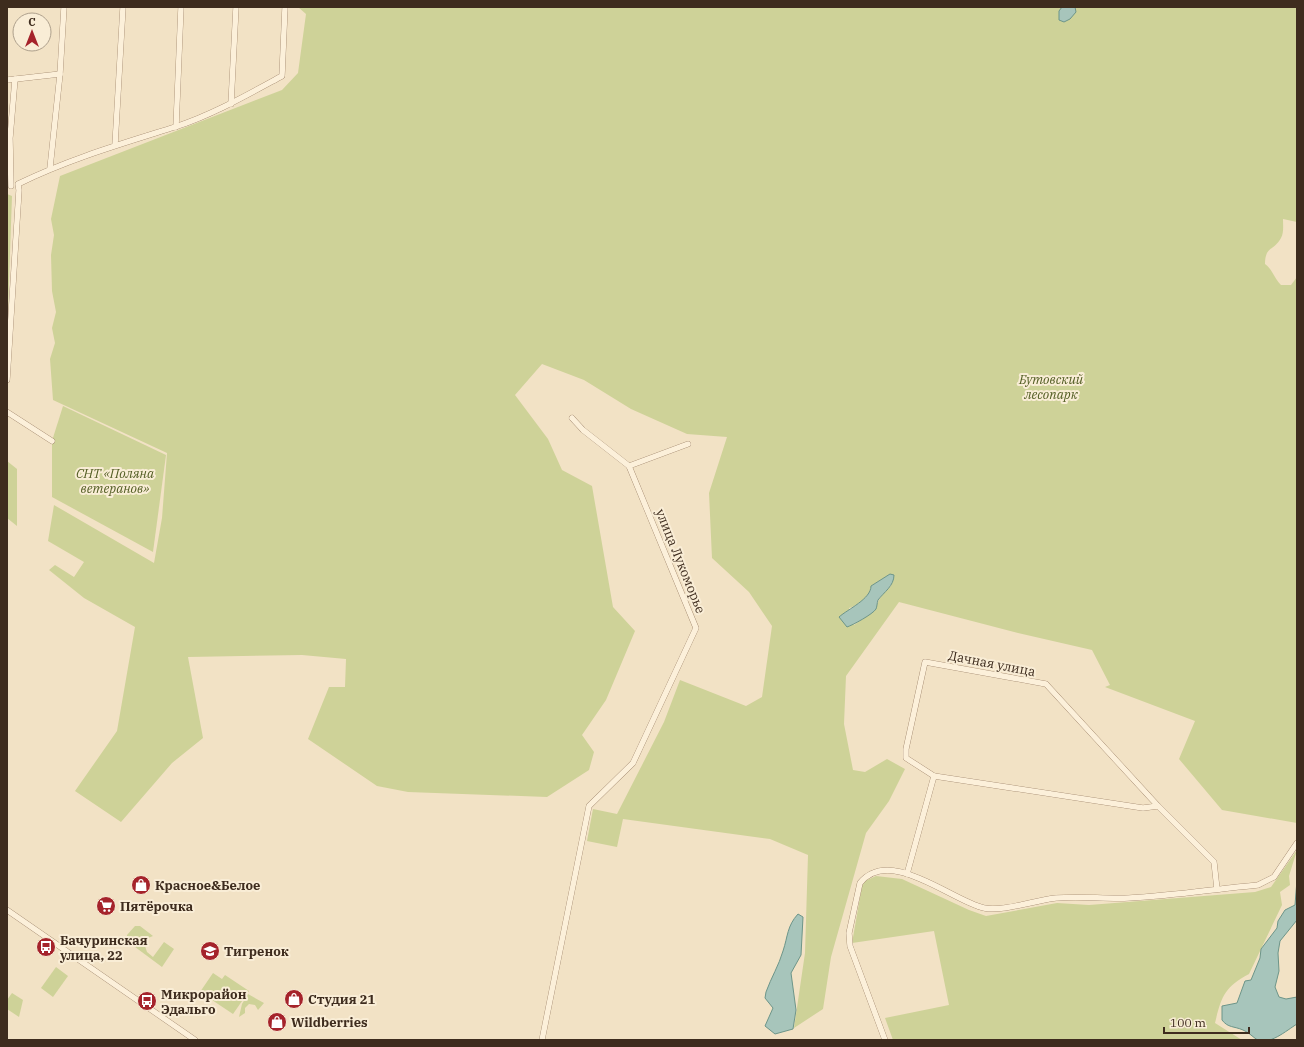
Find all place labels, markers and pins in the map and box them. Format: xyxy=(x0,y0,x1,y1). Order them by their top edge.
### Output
shop icon: Красное&Белое xyxy=(130,874,152,896)
place label: Красное&Белое xyxy=(155,877,260,894)
supermarket icon: Пятёрочка xyxy=(95,895,117,917)
place label: Пятёрочка xyxy=(120,898,194,915)
place label: Бачуринская улица, 22 xyxy=(59,932,148,964)
bus stop icon: Бачуринская улица, 22 xyxy=(35,936,57,958)
school or university icon: Тигренок xyxy=(199,940,221,962)
place label: Тигренок xyxy=(224,943,289,960)
place label: Микрорайон Эдальго xyxy=(161,986,247,1018)
shop icon: Студия 21 xyxy=(283,988,305,1010)
bus stop icon: Микрорайон Эдальго xyxy=(136,990,158,1012)
place label: Студия 21 xyxy=(308,991,375,1008)
shop icon: Wildberries xyxy=(266,1011,288,1033)
place label: Wildberries xyxy=(291,1014,368,1031)

